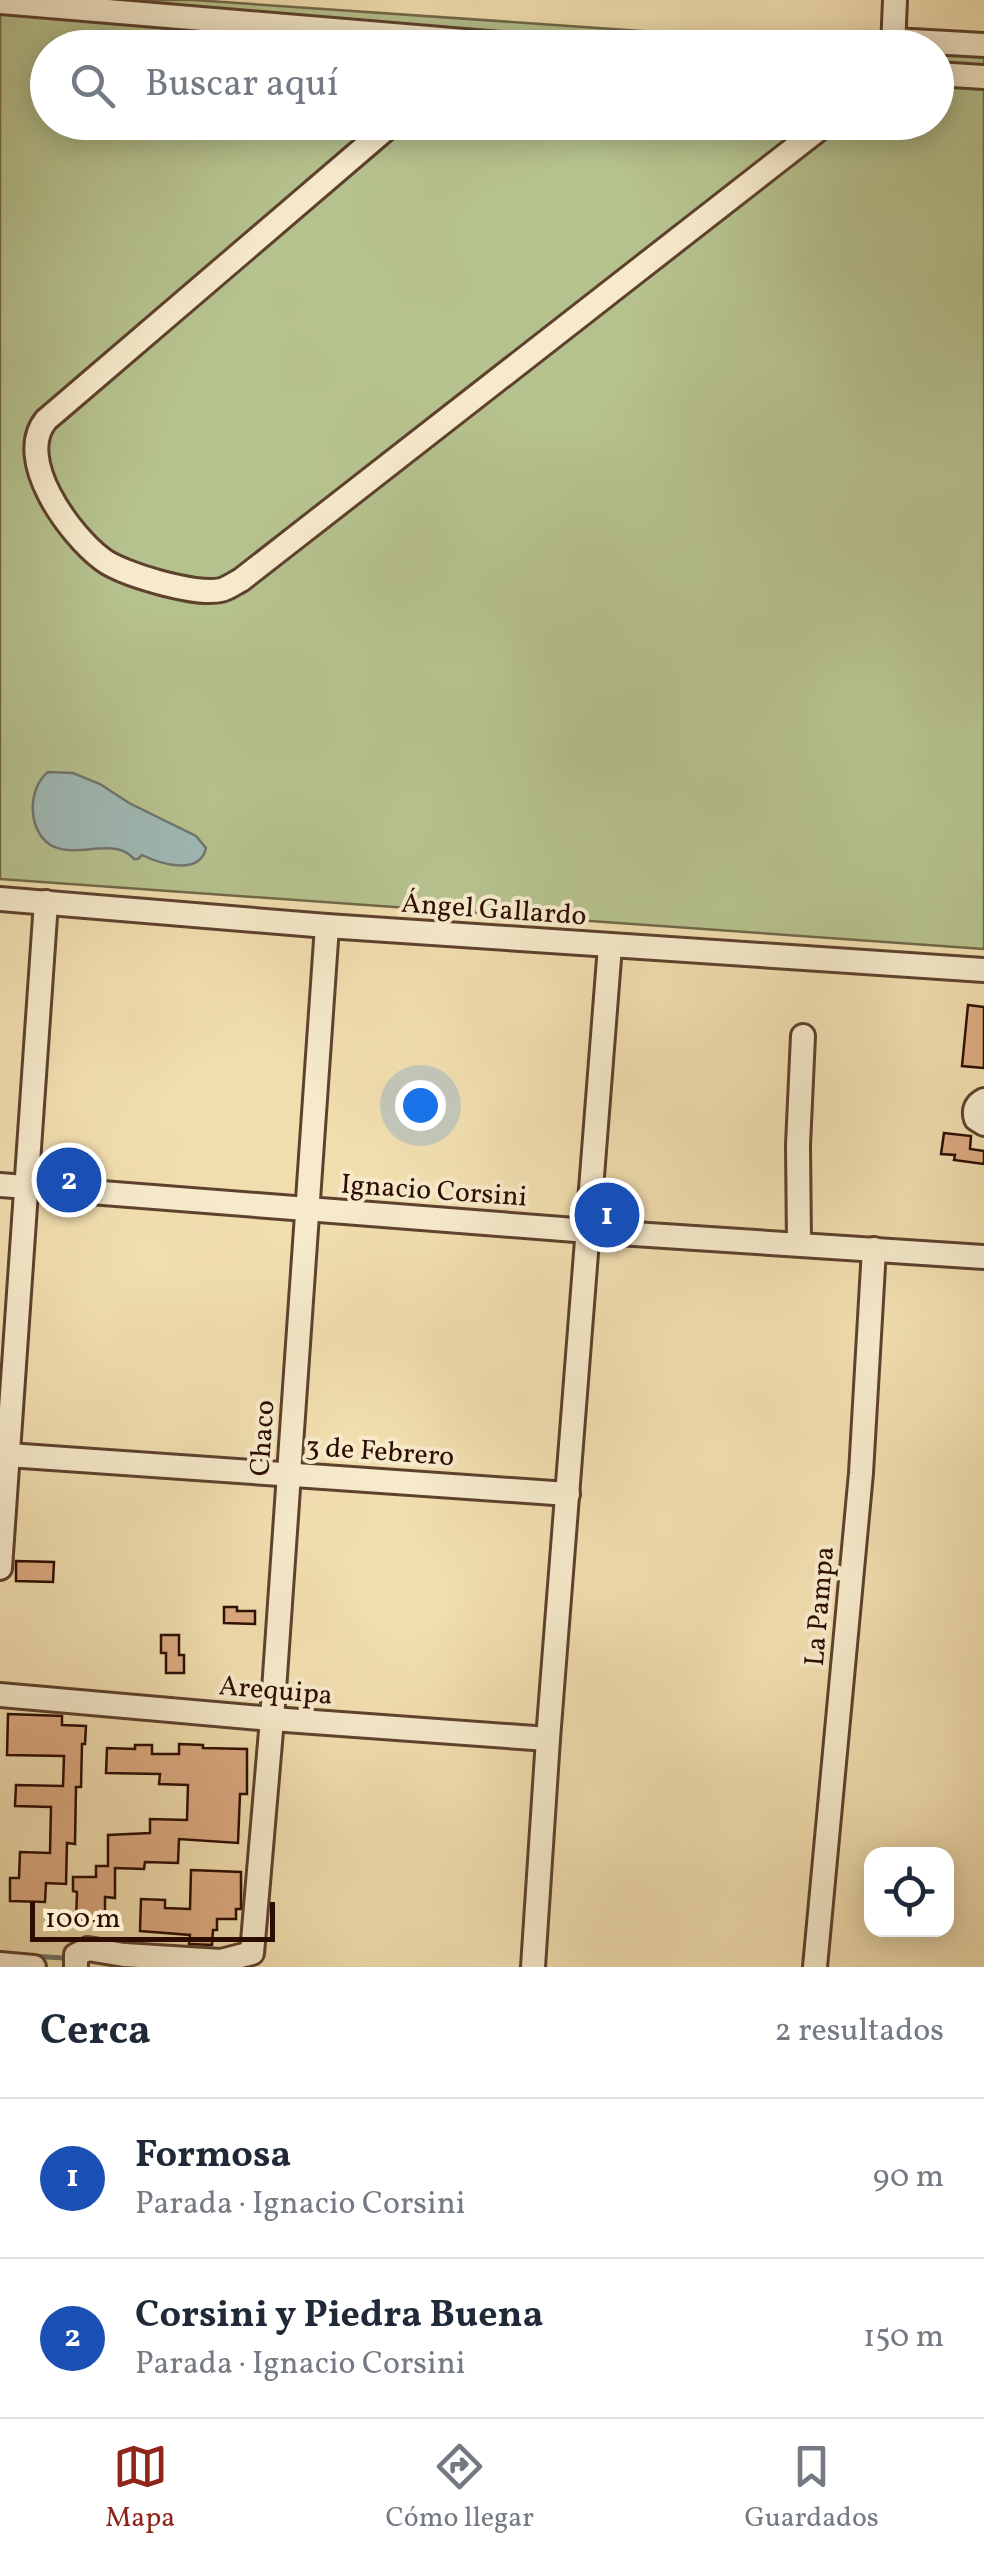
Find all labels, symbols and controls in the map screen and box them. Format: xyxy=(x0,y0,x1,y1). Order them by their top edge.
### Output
search box xyxy=(30,30,954,140)
icon: search xyxy=(65,58,120,113)
text: Buscar aquí xyxy=(145,59,338,112)
street label: Ángel Gallardo xyxy=(400,885,588,936)
your location xyxy=(395,1080,446,1131)
pin: 2 xyxy=(36,1142,102,1218)
street label: Ignacio Corsini xyxy=(339,1166,528,1217)
pin: 1 xyxy=(574,1178,640,1252)
street label: Chaco xyxy=(241,1399,286,1478)
street label: 3 de Febrero xyxy=(304,1428,456,1477)
street label: La Pampa xyxy=(796,1545,845,1668)
street label: Arequipa xyxy=(217,1667,334,1716)
map controls xyxy=(864,1847,954,1937)
button: locate xyxy=(864,1847,954,1937)
scale bar xyxy=(30,1897,275,1942)
text: 100 m xyxy=(45,1900,120,1939)
text: Cerca xyxy=(40,2003,151,2062)
text: 2 resultados xyxy=(775,2010,944,2054)
text: Formosa xyxy=(135,2130,291,2183)
text: 1 xyxy=(66,2156,79,2200)
text: 90 m xyxy=(873,2156,944,2200)
text: Parada · Ignacio Corsini xyxy=(135,2183,465,2227)
text: Corsini y Piedra Buena xyxy=(135,2290,543,2343)
text: 2 xyxy=(64,2316,81,2360)
text: 150 m xyxy=(863,2316,944,2360)
text: Parada · Ignacio Corsini xyxy=(135,2343,465,2387)
tab: Mapa xyxy=(105,2439,175,2538)
tab: Cómo llegar xyxy=(386,2439,534,2538)
tab: Guardados xyxy=(744,2439,879,2538)

